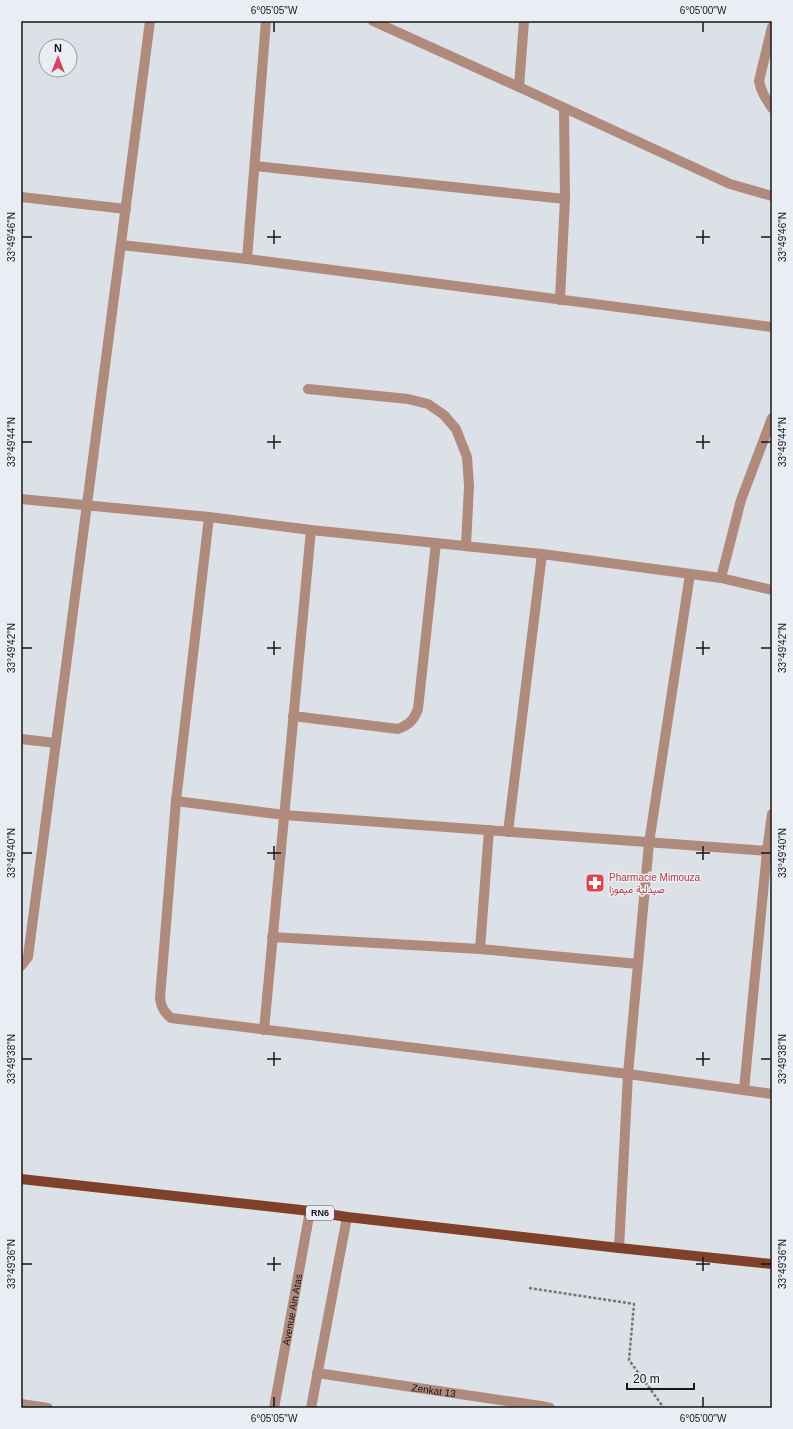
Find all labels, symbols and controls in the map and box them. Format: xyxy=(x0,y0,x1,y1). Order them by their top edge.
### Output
text: 6°05'05"W xyxy=(251,5,298,16)
text: 6°05'00"W xyxy=(680,5,727,16)
north arrow xyxy=(38,38,78,78)
text: N xyxy=(54,42,62,54)
text: 33°49'46"N xyxy=(6,212,17,262)
text: 33°49'46"N xyxy=(777,212,788,262)
text: 33°49'44"N xyxy=(6,417,17,467)
text: 33°49'44"N xyxy=(777,417,788,467)
text: 33°49'42"N xyxy=(6,623,17,673)
text: 33°49'42"N xyxy=(777,623,788,673)
text: 33°49'40"N xyxy=(6,828,17,878)
text: 33°49'40"N xyxy=(777,828,788,878)
pharmacy icon: Pharmacie Mimouza صيدلية ميموزا xyxy=(584,872,606,894)
place label: Pharmacie Mimouza صيدلية ميموزا xyxy=(609,872,701,896)
text: 33°49'38"N xyxy=(6,1034,17,1084)
text: 33°49'38"N xyxy=(777,1034,788,1084)
road number: RN6 xyxy=(306,1206,334,1220)
text: 33°49'36"N xyxy=(6,1239,17,1289)
text: 33°49'36"N xyxy=(777,1239,788,1289)
street label: Avenue Ain Atas xyxy=(281,1273,304,1346)
scale bar xyxy=(627,1365,694,1391)
text: 20 m xyxy=(633,1372,660,1386)
street label: Zenkat 13 xyxy=(411,1382,457,1399)
text: 6°05'05"W xyxy=(251,1413,298,1424)
text: 6°05'00"W xyxy=(680,1413,727,1424)

